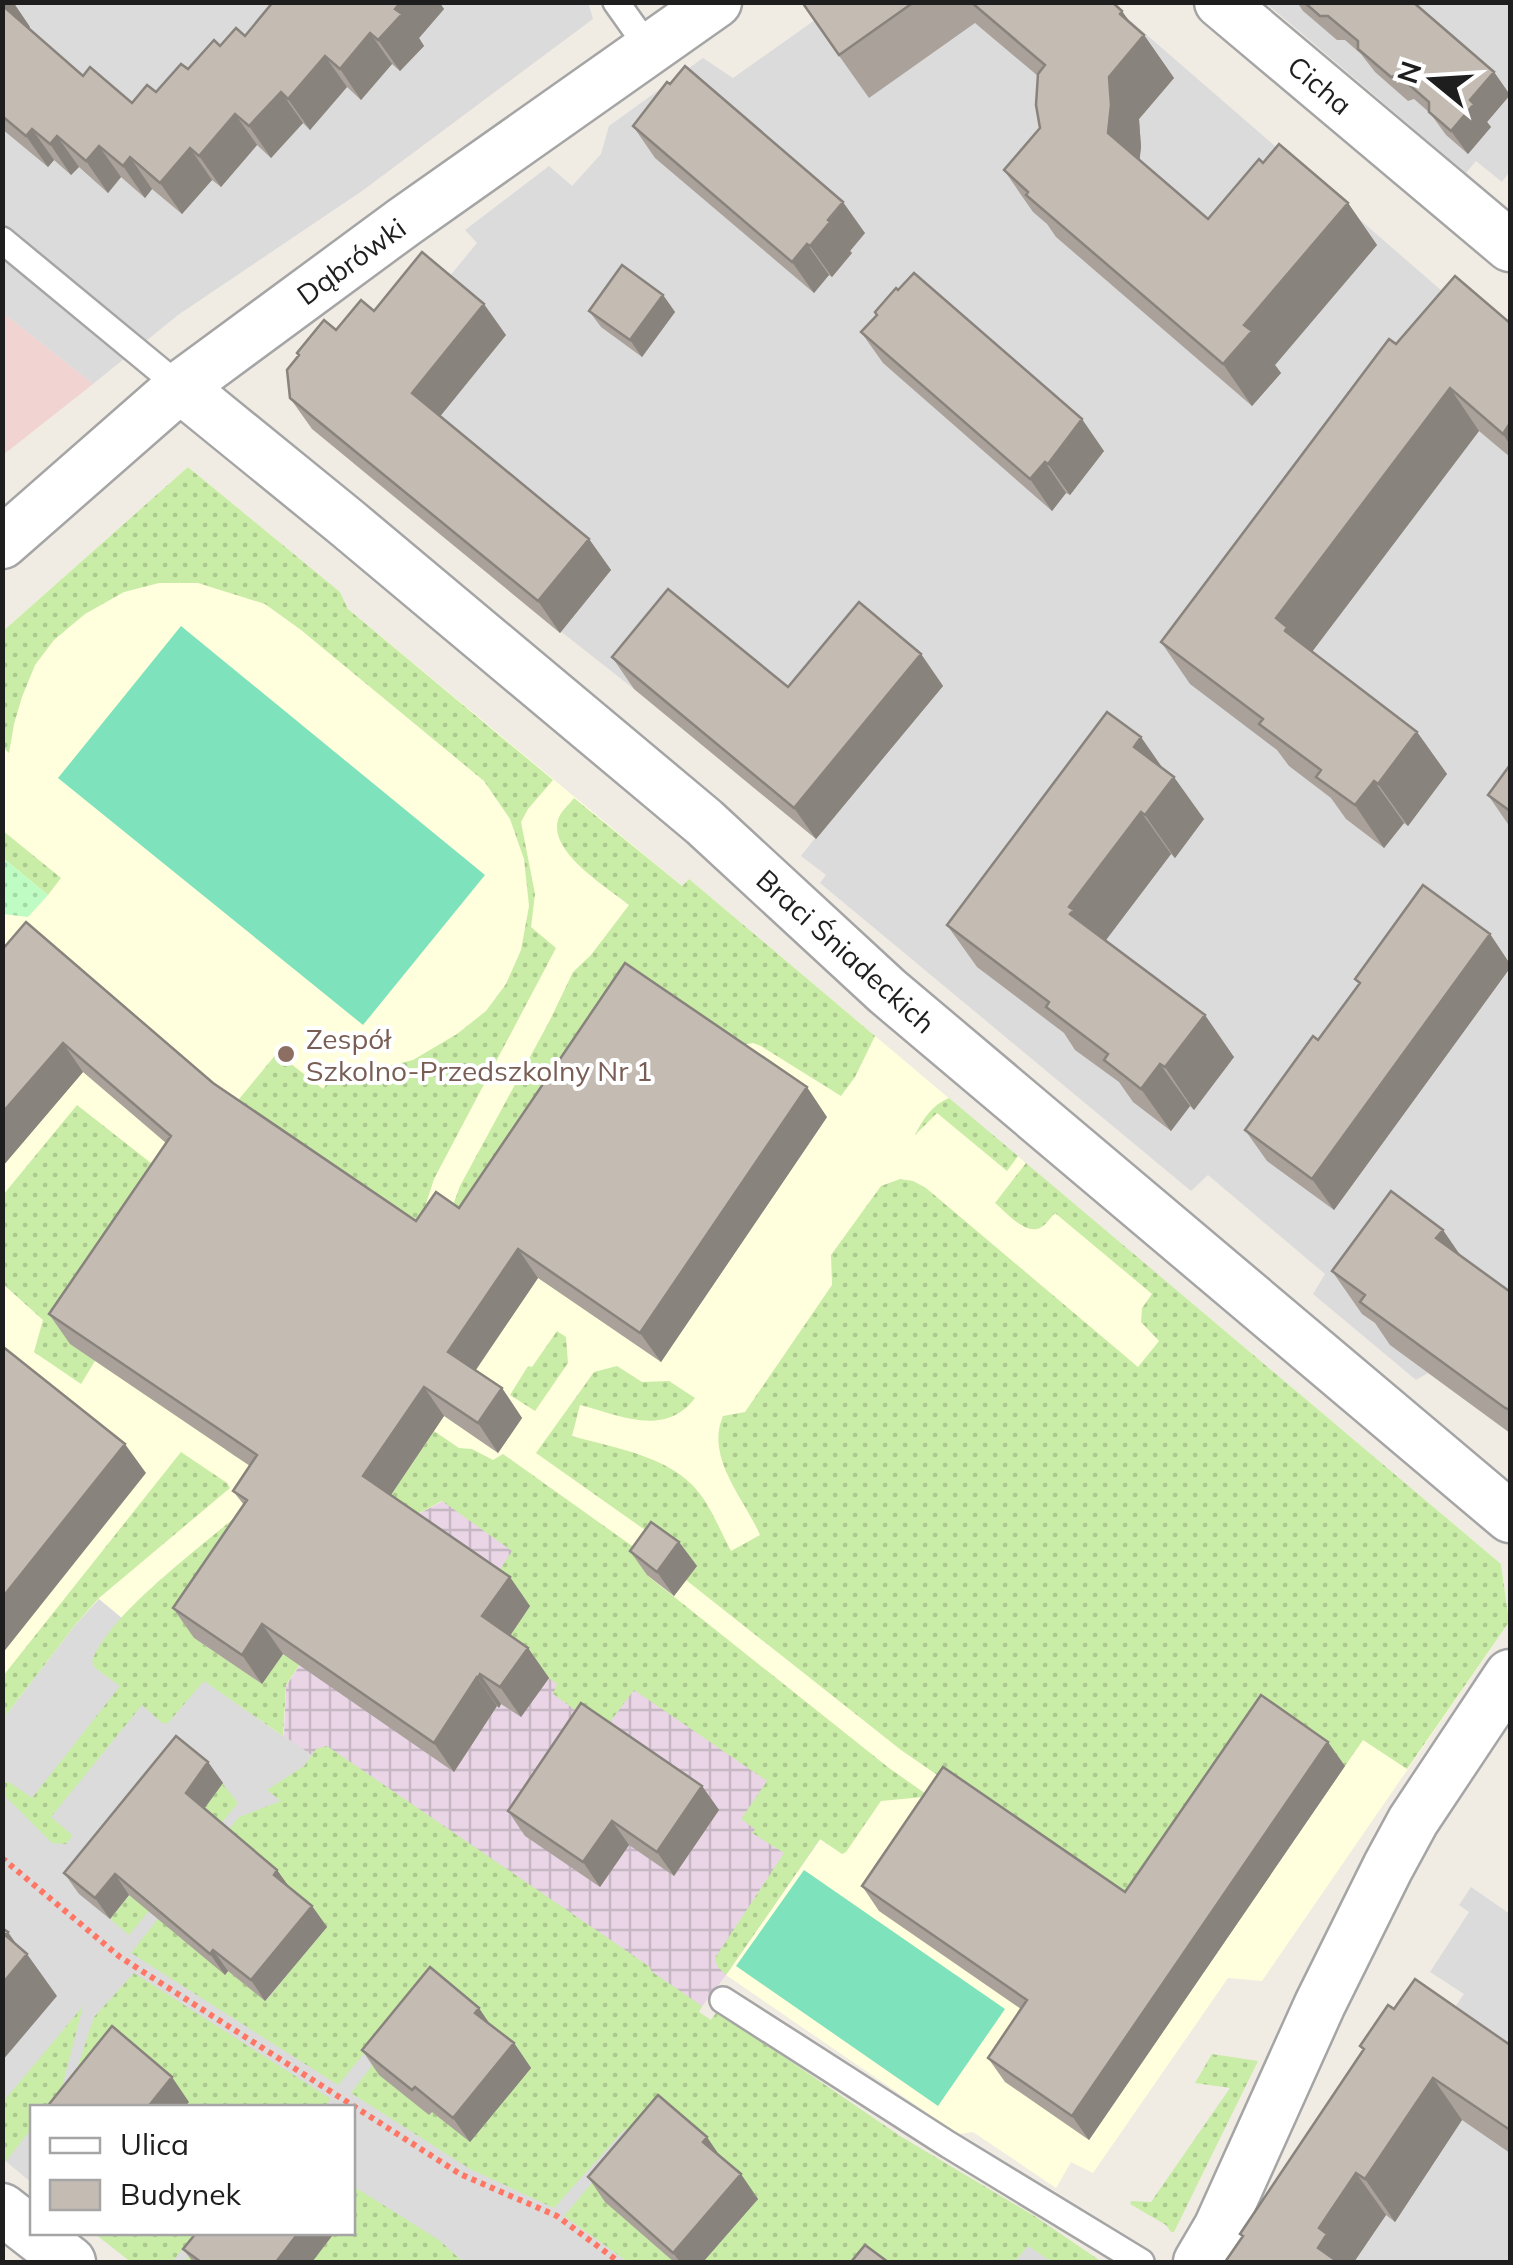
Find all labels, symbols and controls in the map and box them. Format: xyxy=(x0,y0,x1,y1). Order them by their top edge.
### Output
north arrow xyxy=(1383,30,1483,130)
street label: Cicha xyxy=(1281,48,1359,122)
text: N xyxy=(1389,57,1429,88)
street label: Dąbrówki xyxy=(290,210,412,312)
street label: Braci Śniadeckich xyxy=(749,862,943,1040)
place label: Zespół Szkolno-Przedszkolny Nr 1 xyxy=(306,1021,653,1088)
marker: Zespół Szkolno-Przedszkolny Nr 1 xyxy=(275,1043,297,1065)
legend xyxy=(30,2105,355,2235)
text: Ulica xyxy=(120,2125,189,2163)
text: Budynek xyxy=(120,2175,242,2213)

